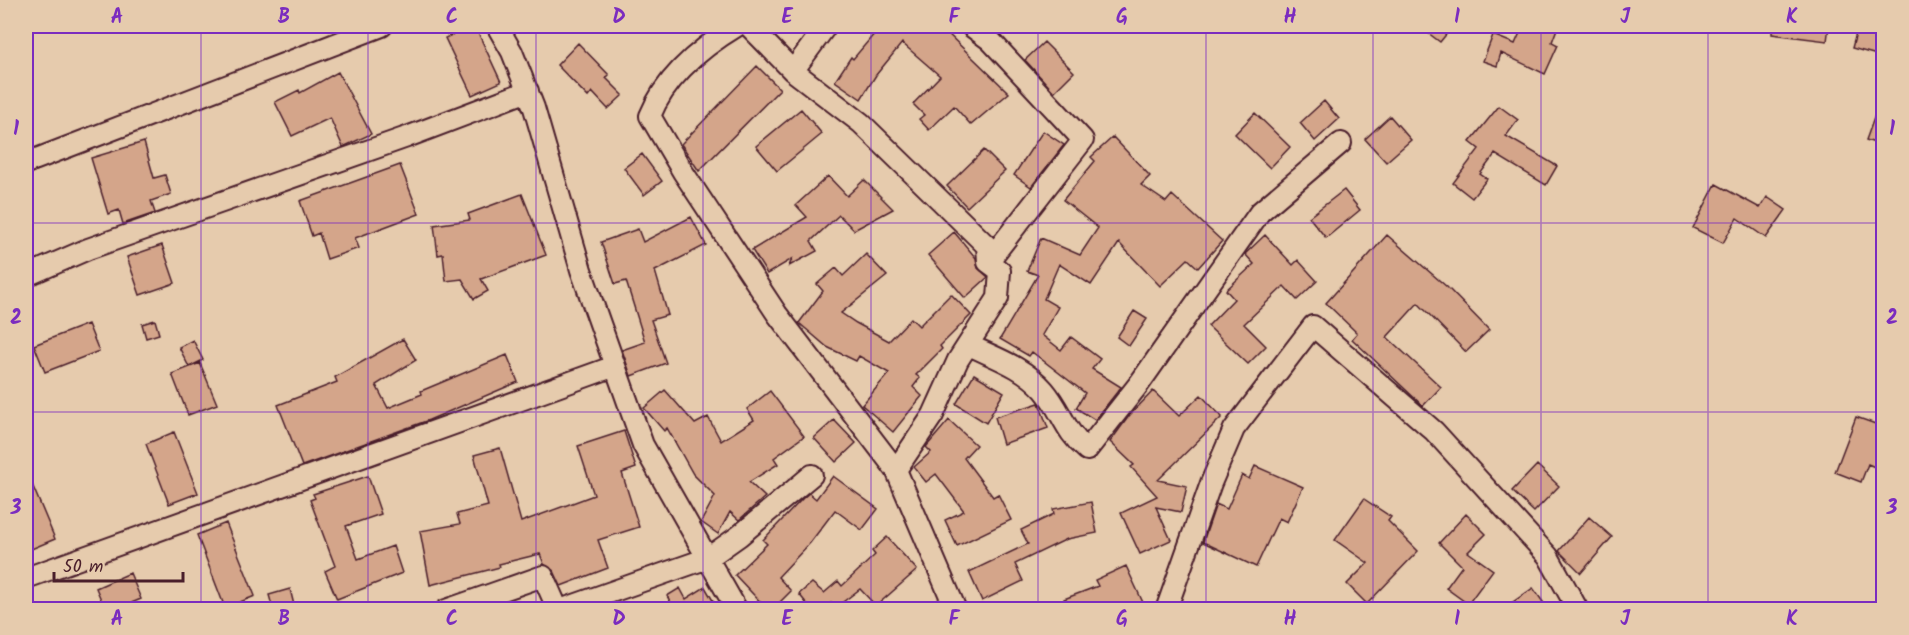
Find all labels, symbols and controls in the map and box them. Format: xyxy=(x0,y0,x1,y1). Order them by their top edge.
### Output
text: A xyxy=(111,2,123,34)
text: B xyxy=(278,2,290,34)
text: C xyxy=(446,2,458,34)
text: D xyxy=(612,2,626,34)
text: E xyxy=(781,2,793,34)
text: F xyxy=(949,2,961,34)
text: G xyxy=(1116,2,1128,34)
text: H xyxy=(1283,2,1297,34)
text: I xyxy=(1454,2,1460,34)
text: J xyxy=(1620,2,1631,34)
text: K xyxy=(1786,2,1798,34)
text: 1 xyxy=(13,114,19,146)
text: 1 xyxy=(1889,114,1895,146)
text: 2 xyxy=(10,303,22,335)
text: 2 xyxy=(1886,303,1898,335)
text: 3 xyxy=(10,493,22,525)
text: 3 xyxy=(1886,493,1898,525)
scale bar xyxy=(54,545,183,583)
text: 50 m xyxy=(63,553,103,582)
text: A xyxy=(111,604,123,635)
text: B xyxy=(278,604,290,635)
text: C xyxy=(446,604,458,635)
text: D xyxy=(612,604,626,635)
text: E xyxy=(781,604,793,635)
text: F xyxy=(949,604,961,635)
text: G xyxy=(1116,604,1128,635)
text: H xyxy=(1283,604,1297,635)
text: I xyxy=(1454,604,1460,635)
text: J xyxy=(1620,604,1631,635)
text: K xyxy=(1786,604,1798,635)

